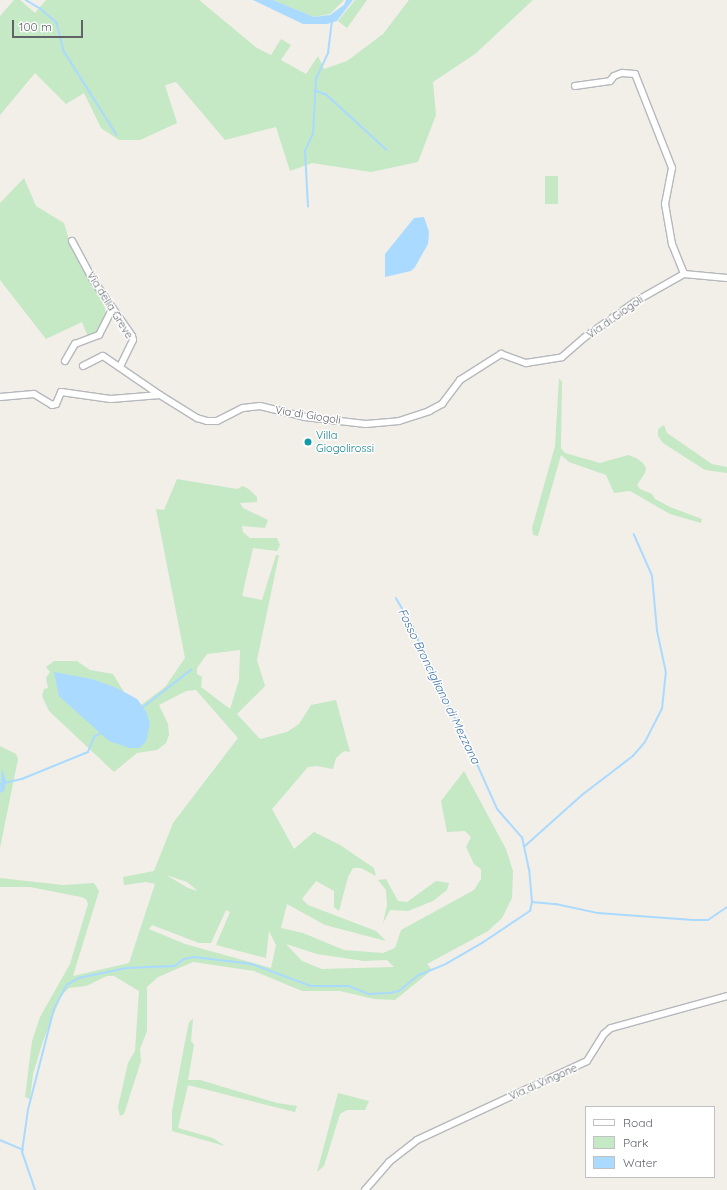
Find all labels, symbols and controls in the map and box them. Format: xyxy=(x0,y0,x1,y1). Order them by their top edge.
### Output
scale bar xyxy=(14,12,85,38)
text: 100 m xyxy=(19,19,52,34)
street label: Via della Greve xyxy=(84,269,136,341)
street label: Via di Giogoli xyxy=(584,293,646,341)
street label: Via di Giogoli xyxy=(274,403,342,427)
place label: Villa Giogolirossi xyxy=(316,429,374,455)
marker: Villa Giogolirossi xyxy=(303,437,313,447)
water label: Fosso Broncigliano di Mezzana xyxy=(395,606,483,766)
street label: Via di Vingone xyxy=(507,1061,579,1103)
legend xyxy=(585,1106,715,1178)
text: Road xyxy=(623,1115,653,1130)
text: Park xyxy=(623,1135,648,1150)
text: Water xyxy=(623,1155,657,1170)

